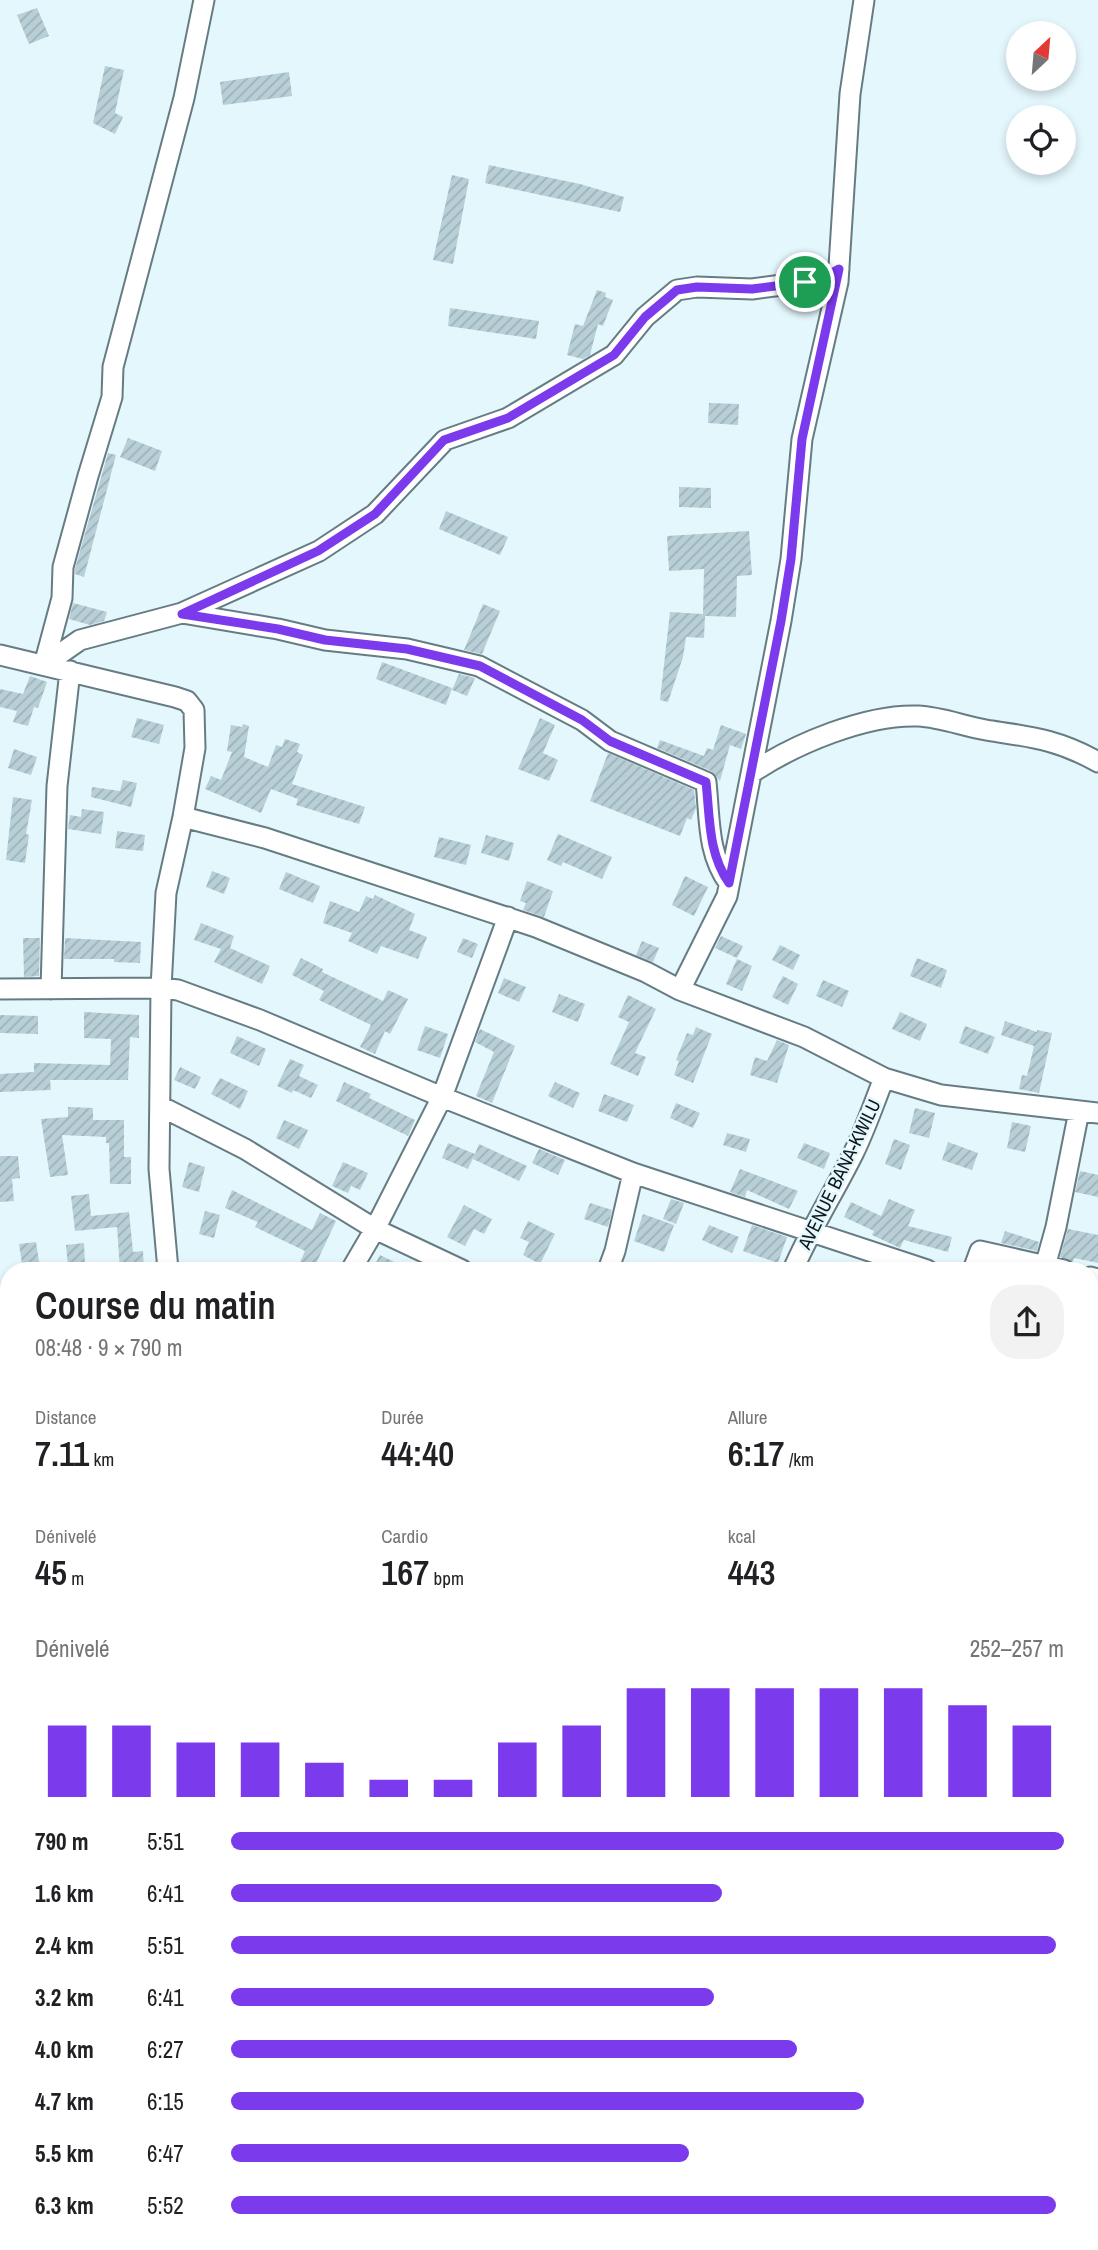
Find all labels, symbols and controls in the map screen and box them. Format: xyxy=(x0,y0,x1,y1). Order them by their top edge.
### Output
north arrow xyxy=(1006,21,1076,91)
map controls xyxy=(1006,21,1076,175)
button: locate xyxy=(1006,105,1076,175)
pin xyxy=(775,252,835,312)
icon: arrive xyxy=(786,263,824,301)
street label: AVENUE BANA-KWILU xyxy=(791,1095,887,1254)
text: Course du matin xyxy=(35,1280,276,1331)
button: share xyxy=(990,1285,1064,1359)
text: 08:48 · 9 × 790 m xyxy=(35,1332,182,1363)
text: Distance xyxy=(35,1404,96,1430)
text: Durée xyxy=(381,1404,424,1430)
text: Allure xyxy=(728,1404,767,1430)
text: 7.11 xyxy=(35,1430,89,1477)
text: 44:40 xyxy=(381,1430,454,1477)
text: 6:17 xyxy=(728,1430,785,1477)
text: km xyxy=(89,1446,114,1472)
text: /km xyxy=(785,1446,814,1472)
text: Dénivelé xyxy=(35,1523,96,1549)
text: Cardio xyxy=(381,1523,428,1549)
text: kcal xyxy=(728,1523,755,1549)
text: 45 xyxy=(35,1549,67,1596)
text: 167 xyxy=(381,1549,429,1596)
text: 443 xyxy=(728,1549,776,1596)
text: m xyxy=(67,1565,84,1591)
text: bpm xyxy=(429,1565,464,1591)
text: Dénivelé xyxy=(35,1633,109,1664)
text: 252–257 m xyxy=(970,1633,1064,1664)
text: 790 m xyxy=(35,1826,88,1857)
text: 5:51 xyxy=(147,1826,184,1857)
text: 1.6 km xyxy=(35,1878,94,1909)
text: 6:41 xyxy=(147,1878,184,1909)
text: 2.4 km xyxy=(35,1930,94,1961)
text: 5:51 xyxy=(147,1930,184,1961)
text: 3.2 km xyxy=(35,1982,94,2013)
text: 6:41 xyxy=(147,1982,184,2013)
text: 4.0 km xyxy=(35,2034,94,2065)
text: 6:27 xyxy=(147,2034,184,2065)
text: 4.7 km xyxy=(35,2086,94,2117)
text: 6:15 xyxy=(147,2086,184,2117)
text: 5.5 km xyxy=(35,2138,94,2169)
text: 6:47 xyxy=(147,2138,184,2169)
text: 6.3 km xyxy=(35,2190,94,2221)
text: 5:52 xyxy=(147,2190,184,2221)

